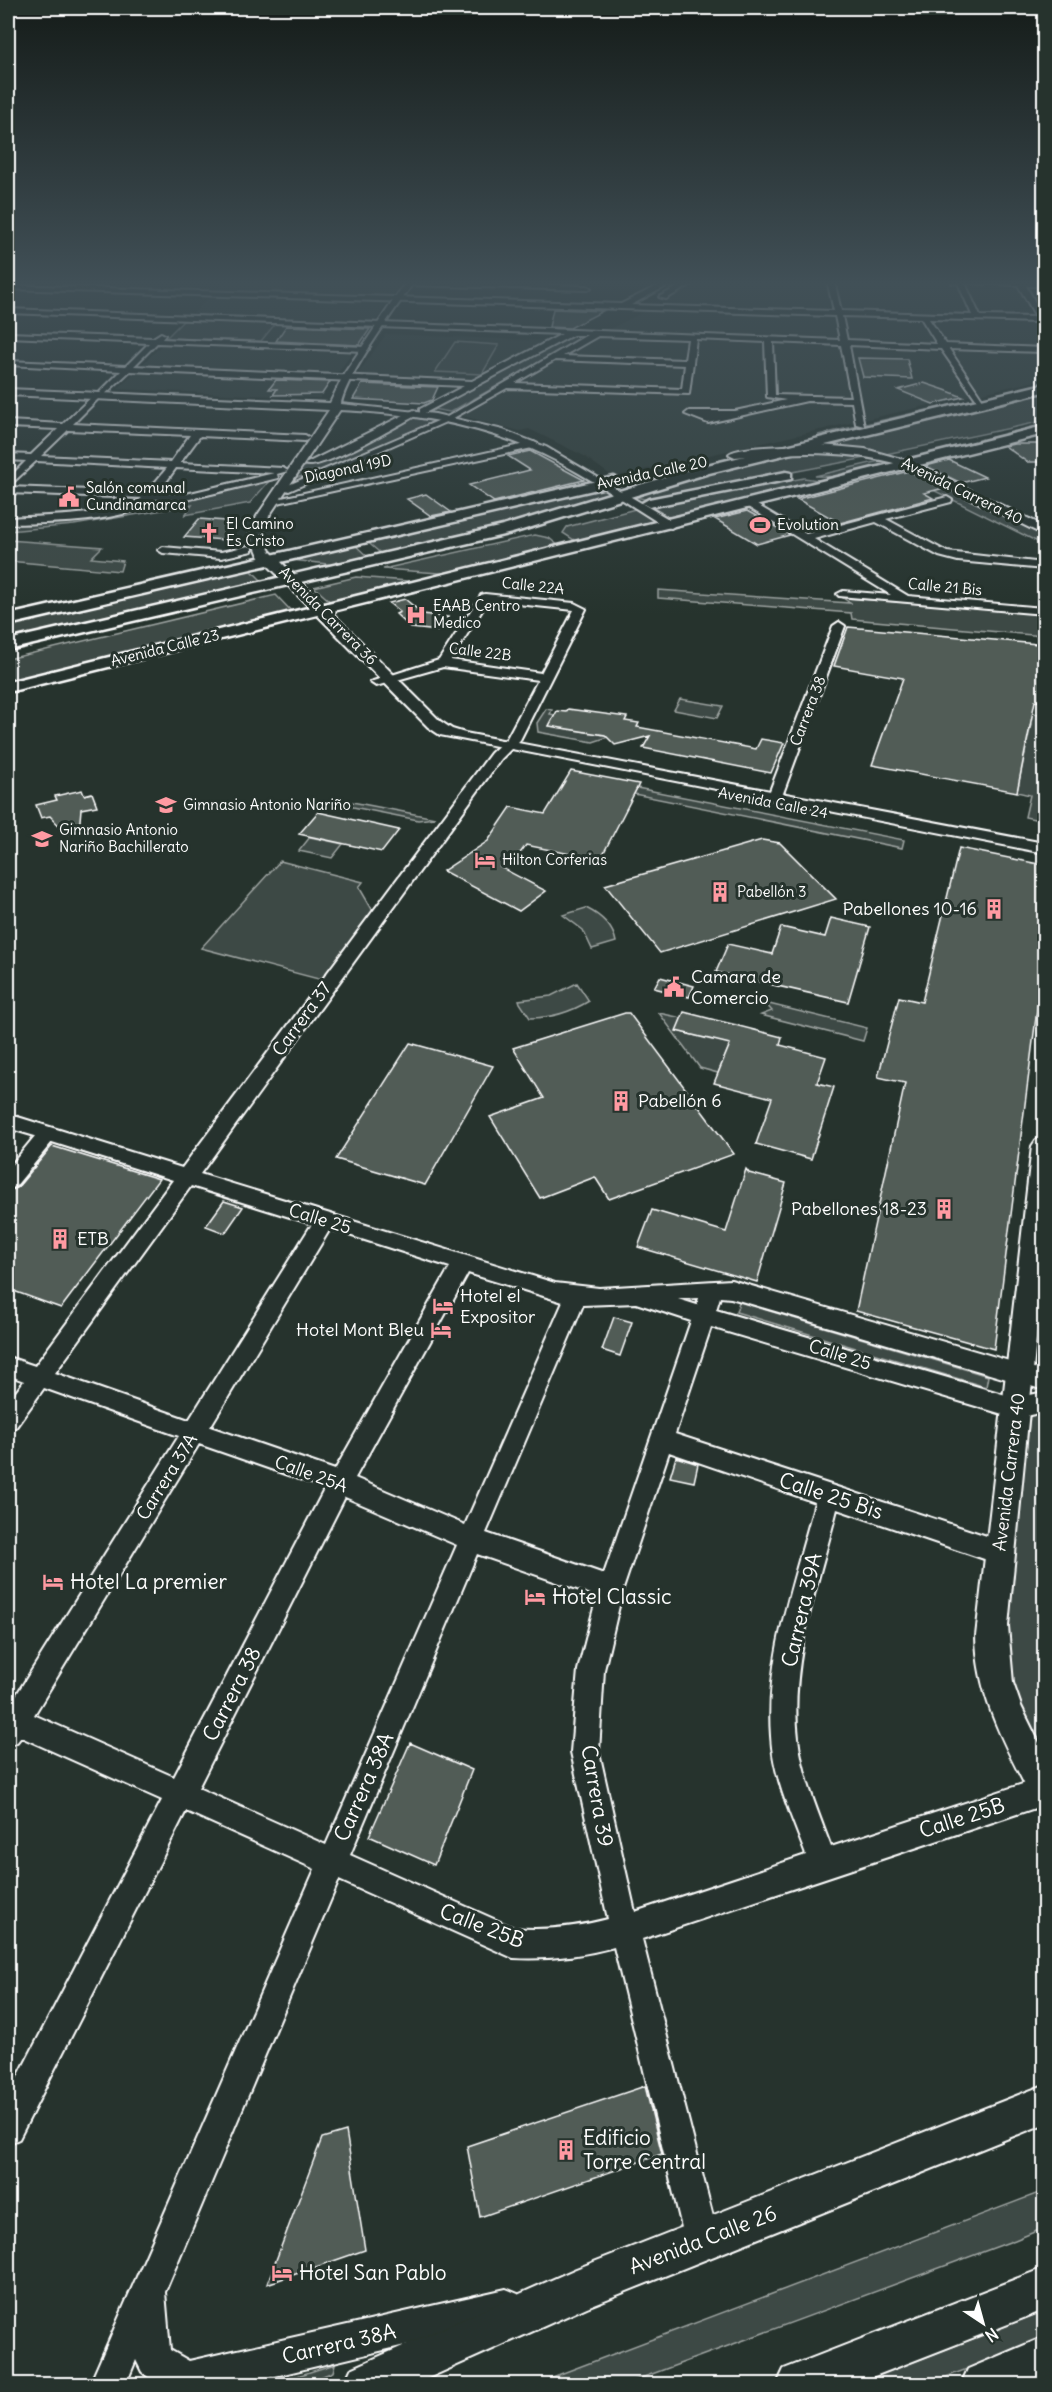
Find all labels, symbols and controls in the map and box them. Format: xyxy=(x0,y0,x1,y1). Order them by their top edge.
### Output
street label: Diagonal 19D xyxy=(303,450,393,487)
street label: Avenida Calle 20 xyxy=(595,452,709,494)
street label: Avenida Carrera 40 xyxy=(898,453,1026,528)
place label: Salón comunal Cundinamarca xyxy=(86,478,187,514)
public building icon: Salón comunal Cundinamarca xyxy=(57,485,81,509)
sports icon: Evolution xyxy=(748,513,772,537)
place label: El Camino Es Cristo xyxy=(226,514,294,550)
place label: Evolution xyxy=(777,515,839,534)
church icon: El Camino Es Cristo xyxy=(197,521,221,545)
street label: Avenida Carrera 36 xyxy=(275,562,382,669)
street label: Calle 22A xyxy=(501,573,566,598)
street label: Calle 21 Bis xyxy=(907,574,983,599)
place label: EAAB Centro Medico xyxy=(433,596,520,632)
hospital icon: EAAB Centro Medico xyxy=(404,603,428,627)
street label: Avenida Calle 23 xyxy=(109,625,221,670)
street label: Calle 22B xyxy=(448,638,513,665)
street label: Carrera 38 xyxy=(786,673,830,749)
street label: Avenida Calle 24 xyxy=(717,783,830,823)
school or university icon: Gimnasio Antonio Nariño xyxy=(154,793,178,817)
place label: Gimnasio Antonio Nariño xyxy=(183,795,351,814)
place label: Gimnasio Antonio Nariño Bachillerato xyxy=(59,820,189,856)
school or university icon: Gimnasio Antonio Nariño Bachillerato xyxy=(30,827,54,851)
hotel icon: Hilton Corferias xyxy=(473,848,497,872)
place label: Hilton Corferias xyxy=(502,850,607,869)
building icon: Pabellón 3 xyxy=(708,880,732,904)
place label: Pabellón 3 xyxy=(737,882,807,901)
place label: Pabellones 10-16 xyxy=(843,897,977,920)
building icon: Pabellones 10-16 xyxy=(982,897,1006,921)
place label: Camara de Comercio xyxy=(691,965,781,1009)
public building icon: Camara de Comercio xyxy=(662,975,686,999)
street label: Carrera 37 xyxy=(267,977,336,1060)
building icon: Pabellón 6 xyxy=(609,1089,633,1113)
place label: Pabellón 6 xyxy=(638,1089,722,1112)
place label: Pabellones 18-23 xyxy=(791,1197,927,1220)
building icon: Pabellones 18-23 xyxy=(932,1197,956,1221)
street label: Calle 25 xyxy=(286,1198,354,1239)
building icon: ETB xyxy=(48,1227,72,1251)
place label: ETB xyxy=(77,1227,109,1250)
place label: Hotel el Expositor xyxy=(460,1284,536,1328)
hotel icon: Hotel el Expositor xyxy=(431,1294,455,1318)
place label: Hotel Mont Bleu xyxy=(296,1318,424,1341)
hotel icon: Hotel Mont Bleu xyxy=(429,1318,453,1342)
street label: Calle 25 xyxy=(806,1334,874,1375)
street label: Avenida Carrera 40 xyxy=(987,1391,1030,1552)
street label: Carrera 37A xyxy=(131,1429,202,1524)
street label: Calle 25A xyxy=(272,1450,351,1497)
street label: Calle 25 Bis xyxy=(776,1466,887,1525)
street label: Carrera 39A xyxy=(775,1550,828,1670)
place label: Hotel La premier xyxy=(70,1568,228,1595)
hotel icon: Hotel La premier xyxy=(41,1570,65,1594)
place label: Hotel Classic xyxy=(552,1583,672,1610)
hotel icon: Hotel Classic xyxy=(523,1585,547,1609)
street label: Carrera 38 xyxy=(196,1642,267,1746)
street label: Carrera 38A xyxy=(328,1728,400,1845)
street label: Carrera 39 xyxy=(575,1743,620,1849)
street label: Calle 25B xyxy=(915,1791,1008,1844)
street label: Calle 25B xyxy=(436,1897,528,1954)
place label: Edificio Torre Central xyxy=(583,2124,706,2175)
building icon: Edificio Torre Central xyxy=(554,2138,578,2162)
street label: Avenida Calle 26 xyxy=(625,2199,781,2280)
place label: Hotel San Pablo xyxy=(299,2259,447,2286)
hotel icon: Hotel San Pablo xyxy=(270,2261,294,2285)
north arrow xyxy=(953,2293,1013,2353)
street label: Carrera 38A xyxy=(279,2317,399,2370)
text: N xyxy=(981,2324,1002,2346)

